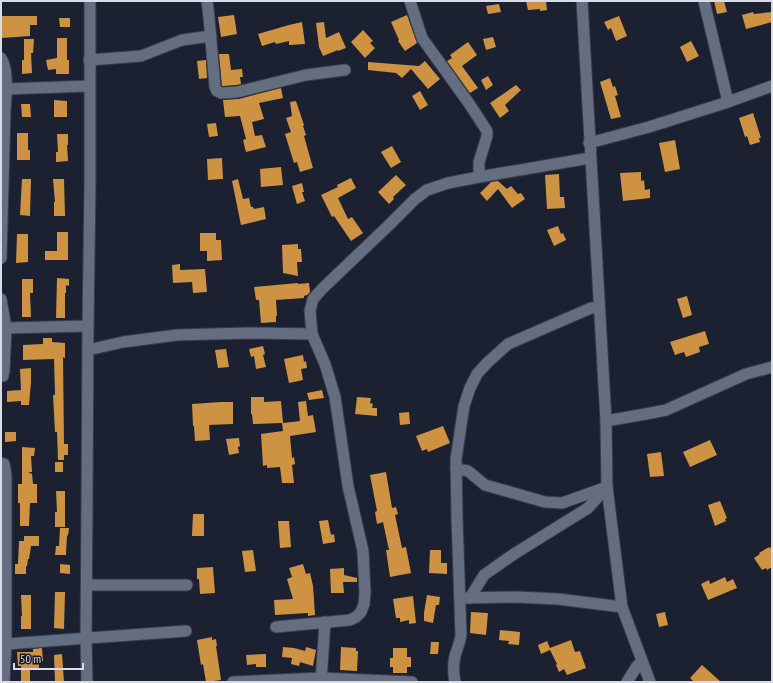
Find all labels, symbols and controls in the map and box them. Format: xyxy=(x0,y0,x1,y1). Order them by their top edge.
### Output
scale bar xyxy=(14,645,83,671)
text: 50 m xyxy=(20,651,41,666)

